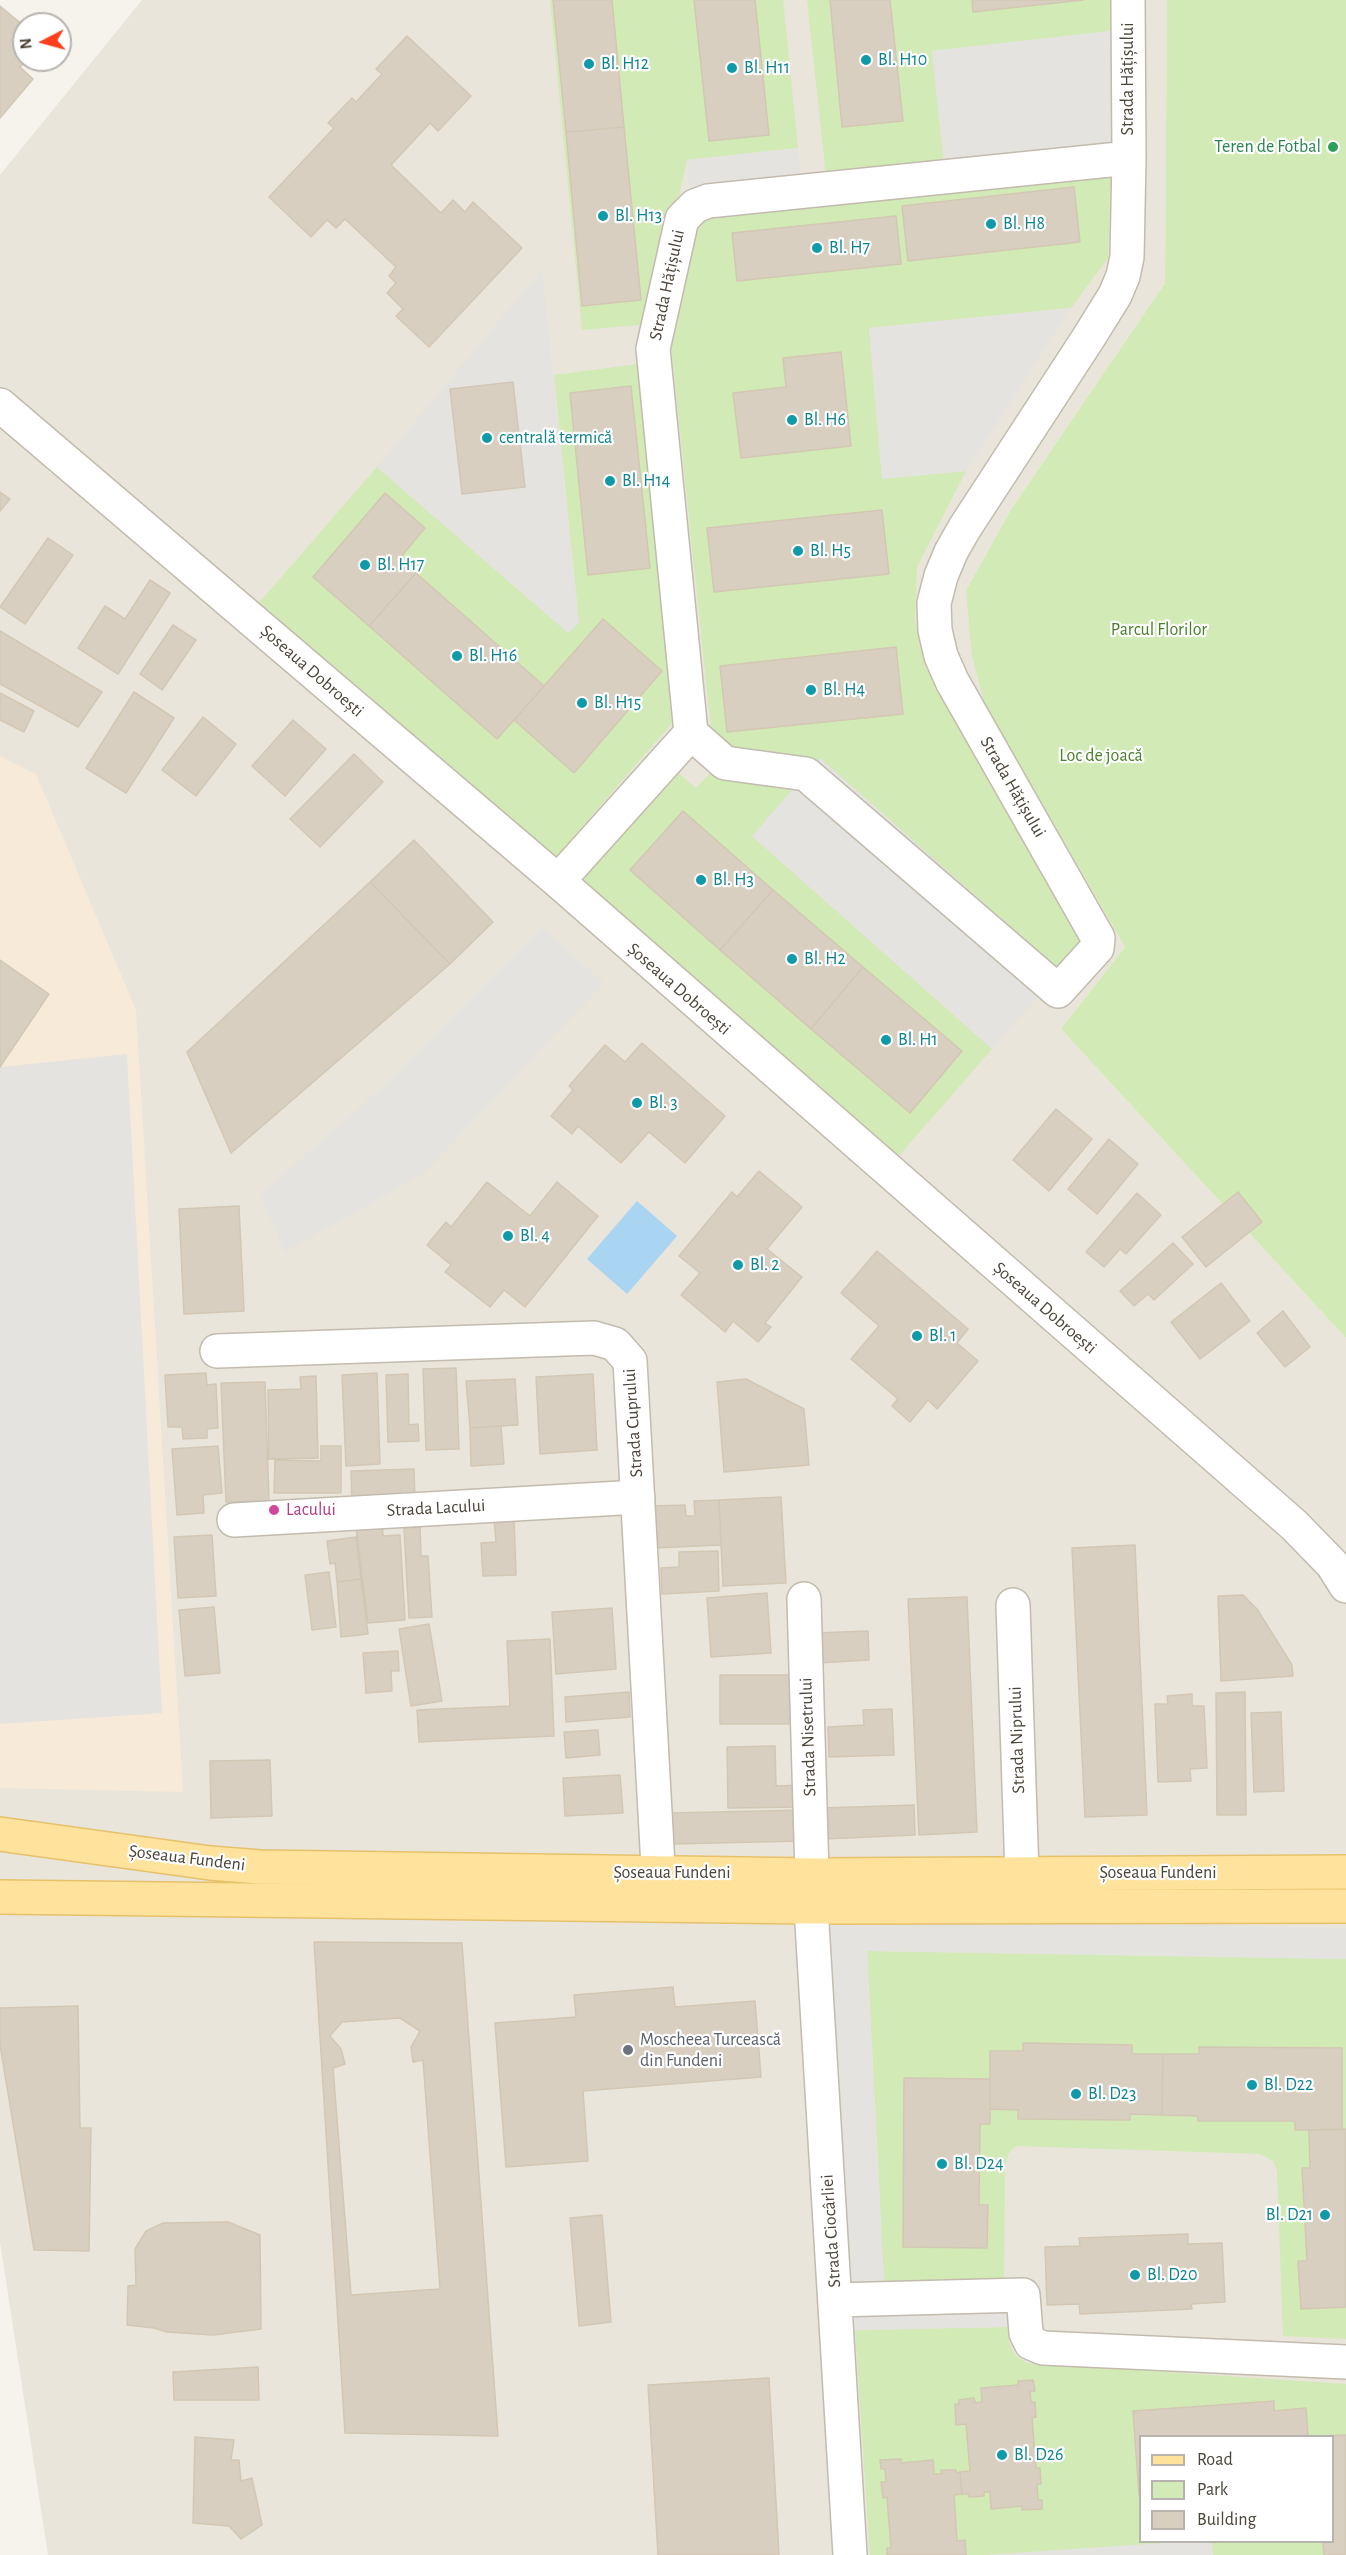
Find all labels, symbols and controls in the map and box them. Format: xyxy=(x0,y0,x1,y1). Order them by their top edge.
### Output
north arrow xyxy=(12,12,72,72)
street label: Strada Hățișului xyxy=(1117,23,1139,135)
text: N xyxy=(18,37,35,50)
place label: Bl. H10 xyxy=(878,49,927,71)
place label: Bl. H12 xyxy=(601,53,649,75)
marker: Bl. H10 xyxy=(859,53,873,67)
marker: Bl. H12 xyxy=(582,57,596,71)
place label: Bl. H11 xyxy=(744,57,790,79)
marker: Bl. H11 xyxy=(725,61,739,75)
place label: Teren de Fotbal xyxy=(1214,136,1321,158)
marker: Teren de Fotbal xyxy=(1326,140,1340,154)
place label: Bl. H13 xyxy=(615,205,662,227)
marker: Bl. H13 xyxy=(596,209,610,223)
place label: Bl. H8 xyxy=(1003,213,1045,235)
marker: Bl. H8 xyxy=(984,217,998,231)
street label: Strada Hățișului xyxy=(645,228,689,342)
place label: Bl. H7 xyxy=(829,237,870,259)
marker: Bl. H7 xyxy=(810,241,824,255)
place label: Bl. H6 xyxy=(804,409,846,431)
marker: Bl. H6 xyxy=(785,413,799,427)
place label: centrală termică xyxy=(499,427,612,449)
marker: centrală termică xyxy=(480,431,494,445)
place label: Bl. H14 xyxy=(622,470,670,492)
marker: Bl. H14 xyxy=(603,474,617,488)
place label: Bl. H5 xyxy=(810,540,851,562)
marker: Bl. H5 xyxy=(791,544,805,558)
place label: Bl. H17 xyxy=(377,554,424,576)
marker: Bl. H17 xyxy=(358,558,372,572)
park label: Parcul Florilor xyxy=(1111,619,1207,641)
street label: Șoseaua Dobroești xyxy=(256,620,368,722)
place label: Bl. H16 xyxy=(469,645,517,667)
marker: Bl. H16 xyxy=(450,649,464,663)
place label: Bl. H4 xyxy=(823,679,865,701)
marker: Bl. H4 xyxy=(804,683,818,697)
place label: Bl. H15 xyxy=(594,692,641,714)
marker: Bl. H15 xyxy=(575,696,589,710)
street label: Strada Hățișului xyxy=(975,733,1051,841)
park label: Loc de joacă xyxy=(1059,745,1143,767)
place label: Bl. H3 xyxy=(713,869,754,891)
marker: Bl. H3 xyxy=(694,873,708,887)
street label: Șoseaua Dobroești xyxy=(623,938,735,1040)
place label: Bl. H2 xyxy=(804,948,846,970)
marker: Bl. H2 xyxy=(785,952,799,966)
place label: Bl. H1 xyxy=(898,1029,938,1051)
marker: Bl. H1 xyxy=(879,1033,893,1047)
place label: Bl. 3 xyxy=(649,1092,678,1114)
marker: Bl. 3 xyxy=(630,1096,644,1110)
place label: Bl. 4 xyxy=(520,1225,550,1247)
marker: Bl. 4 xyxy=(501,1229,515,1243)
place label: Bl. 2 xyxy=(750,1254,779,1276)
street label: Șoseaua Dobroești xyxy=(989,1257,1101,1359)
marker: Bl. 2 xyxy=(731,1258,745,1272)
place label: Bl. 1 xyxy=(929,1325,956,1347)
marker: Bl. 1 xyxy=(910,1329,924,1343)
street label: Strada Cuprului xyxy=(618,1368,648,1478)
street label: Strada Lacului xyxy=(386,1495,486,1521)
place label: Lacului xyxy=(286,1499,336,1521)
marker: Lacului xyxy=(267,1503,281,1517)
street label: Strada Nisetrului xyxy=(795,1677,821,1797)
street label: Strada Niprului xyxy=(1004,1686,1030,1794)
street label: Șoseaua Fundeni xyxy=(128,1840,246,1876)
street label: Șoseaua Fundeni xyxy=(613,1862,731,1884)
street label: Șoseaua Fundeni xyxy=(1099,1862,1217,1884)
place label: Moscheea Turcească din Fundeni xyxy=(640,2029,781,2072)
marker: Moscheea Turcească din Fundeni xyxy=(621,2043,635,2057)
place label: Bl. D22 xyxy=(1264,2074,1313,2096)
marker: Bl. D22 xyxy=(1245,2078,1259,2092)
place label: Bl. D23 xyxy=(1088,2083,1136,2105)
marker: Bl. D23 xyxy=(1069,2087,1083,2101)
place label: Bl. D24 xyxy=(954,2153,1004,2175)
marker: Bl. D24 xyxy=(935,2157,949,2171)
street label: Strada Ciocârliei xyxy=(816,2174,846,2288)
place label: Bl. D21 xyxy=(1266,2204,1313,2226)
marker: Bl. D21 xyxy=(1318,2208,1332,2222)
place label: Bl. D20 xyxy=(1147,2264,1198,2286)
marker: Bl. D20 xyxy=(1128,2268,1142,2282)
legend xyxy=(1139,2435,1334,2543)
place label: Bl. D26 xyxy=(1014,2444,1063,2466)
marker: Bl. D26 xyxy=(995,2448,1009,2462)
text: Road xyxy=(1197,2451,1233,2469)
text: Park xyxy=(1197,2481,1228,2499)
text: Building xyxy=(1197,2511,1256,2529)

